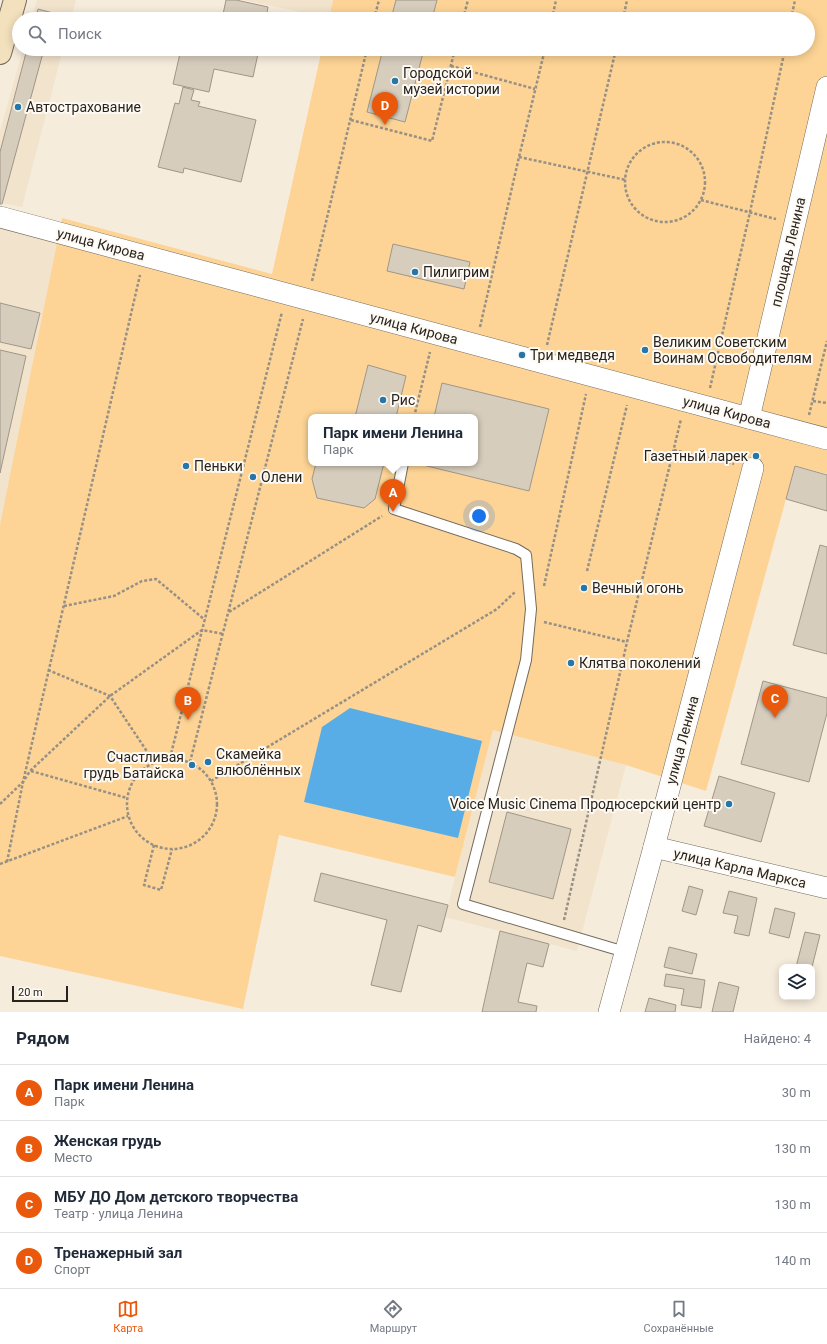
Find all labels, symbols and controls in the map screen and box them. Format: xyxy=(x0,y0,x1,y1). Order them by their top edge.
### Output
search box xyxy=(12,12,815,56)
icon: search xyxy=(26,23,48,45)
text: Поиск xyxy=(58,25,102,43)
place label: Городской музей истории xyxy=(403,65,500,97)
marker: Городской музей истории xyxy=(390,76,400,86)
pin: D xyxy=(372,92,398,125)
place label: Автострахование xyxy=(26,99,141,115)
marker: Автострахование xyxy=(13,102,23,112)
street label: площадь Ленина xyxy=(768,196,808,308)
street label: улица Кирова xyxy=(55,225,147,263)
place label: Пилигрим xyxy=(423,264,489,280)
marker: Пилигрим xyxy=(410,267,420,277)
street label: улица Кирова xyxy=(368,309,460,347)
place label: Великим Советским Воинам Освободителям xyxy=(653,334,812,366)
marker: Великим Советским Воинам Освободителям xyxy=(640,345,650,355)
place label: Три медведя xyxy=(530,347,615,363)
marker: Три медведя xyxy=(517,350,527,360)
place label: Рис xyxy=(391,392,415,408)
street label: улица Кирова xyxy=(681,393,773,431)
marker: Рис xyxy=(378,395,388,405)
popup xyxy=(308,414,478,466)
text: Парк имени Ленина xyxy=(323,424,463,442)
text: Парк xyxy=(323,442,354,457)
place label: Газетный ларек xyxy=(644,448,748,464)
marker: Газетный ларек xyxy=(751,451,761,461)
place label: Пеньки xyxy=(194,458,243,474)
marker: Пеньки xyxy=(181,461,191,471)
place label: Олени xyxy=(261,469,302,485)
marker: Олени xyxy=(248,472,258,482)
pin: A xyxy=(380,479,406,512)
your location xyxy=(469,506,489,526)
place label: Вечный огонь xyxy=(592,580,684,596)
marker: Вечный огонь xyxy=(579,583,589,593)
place label: Клятва поколений xyxy=(579,655,701,671)
marker: Клятва поколений xyxy=(566,658,576,668)
pin: C xyxy=(762,685,788,718)
pin: B xyxy=(175,687,201,720)
street label: улица Ленина xyxy=(662,694,702,786)
place label: Скамейка влюблённых xyxy=(216,746,301,778)
place label: Счастливая грудь Батайска xyxy=(83,749,184,781)
marker: Скамейка влюблённых xyxy=(203,757,213,767)
marker: Счастливая грудь Батайска xyxy=(187,760,197,770)
place label: Voice Music Cinema Продюсерский центр xyxy=(450,796,721,812)
marker: Voice Music Cinema Продюсерский центр xyxy=(724,799,734,809)
street label: улица Карла Маркса xyxy=(672,845,808,891)
map controls xyxy=(779,964,815,1000)
button: layers xyxy=(779,964,815,1000)
scale bar xyxy=(12,984,68,1003)
text: 20 m xyxy=(18,986,43,999)
text: Рядом xyxy=(16,1028,70,1048)
text: Найдено: 4 xyxy=(744,1031,811,1046)
text: Парк имени Ленина xyxy=(54,1076,194,1094)
text: A xyxy=(25,1085,33,1100)
text: 30 m xyxy=(782,1085,811,1100)
text: Парк xyxy=(54,1094,85,1109)
text: Женская грудь xyxy=(54,1132,161,1150)
text: B xyxy=(25,1141,33,1156)
text: 130 m xyxy=(774,1141,811,1156)
text: Место xyxy=(54,1150,92,1165)
text: МБУ ДО Дом детского творчества xyxy=(54,1188,298,1206)
text: C xyxy=(25,1197,33,1212)
text: 130 m xyxy=(774,1197,811,1212)
text: Театр · улица Ленина xyxy=(54,1206,183,1221)
text: Тренажерный зал xyxy=(54,1244,182,1262)
text: D xyxy=(25,1253,33,1268)
text: 140 m xyxy=(774,1253,811,1268)
text: Спорт xyxy=(54,1262,90,1277)
tab: Карта xyxy=(113,1298,143,1335)
tab: Маршрут xyxy=(370,1298,417,1335)
tab: Сохранённые xyxy=(644,1298,714,1335)

